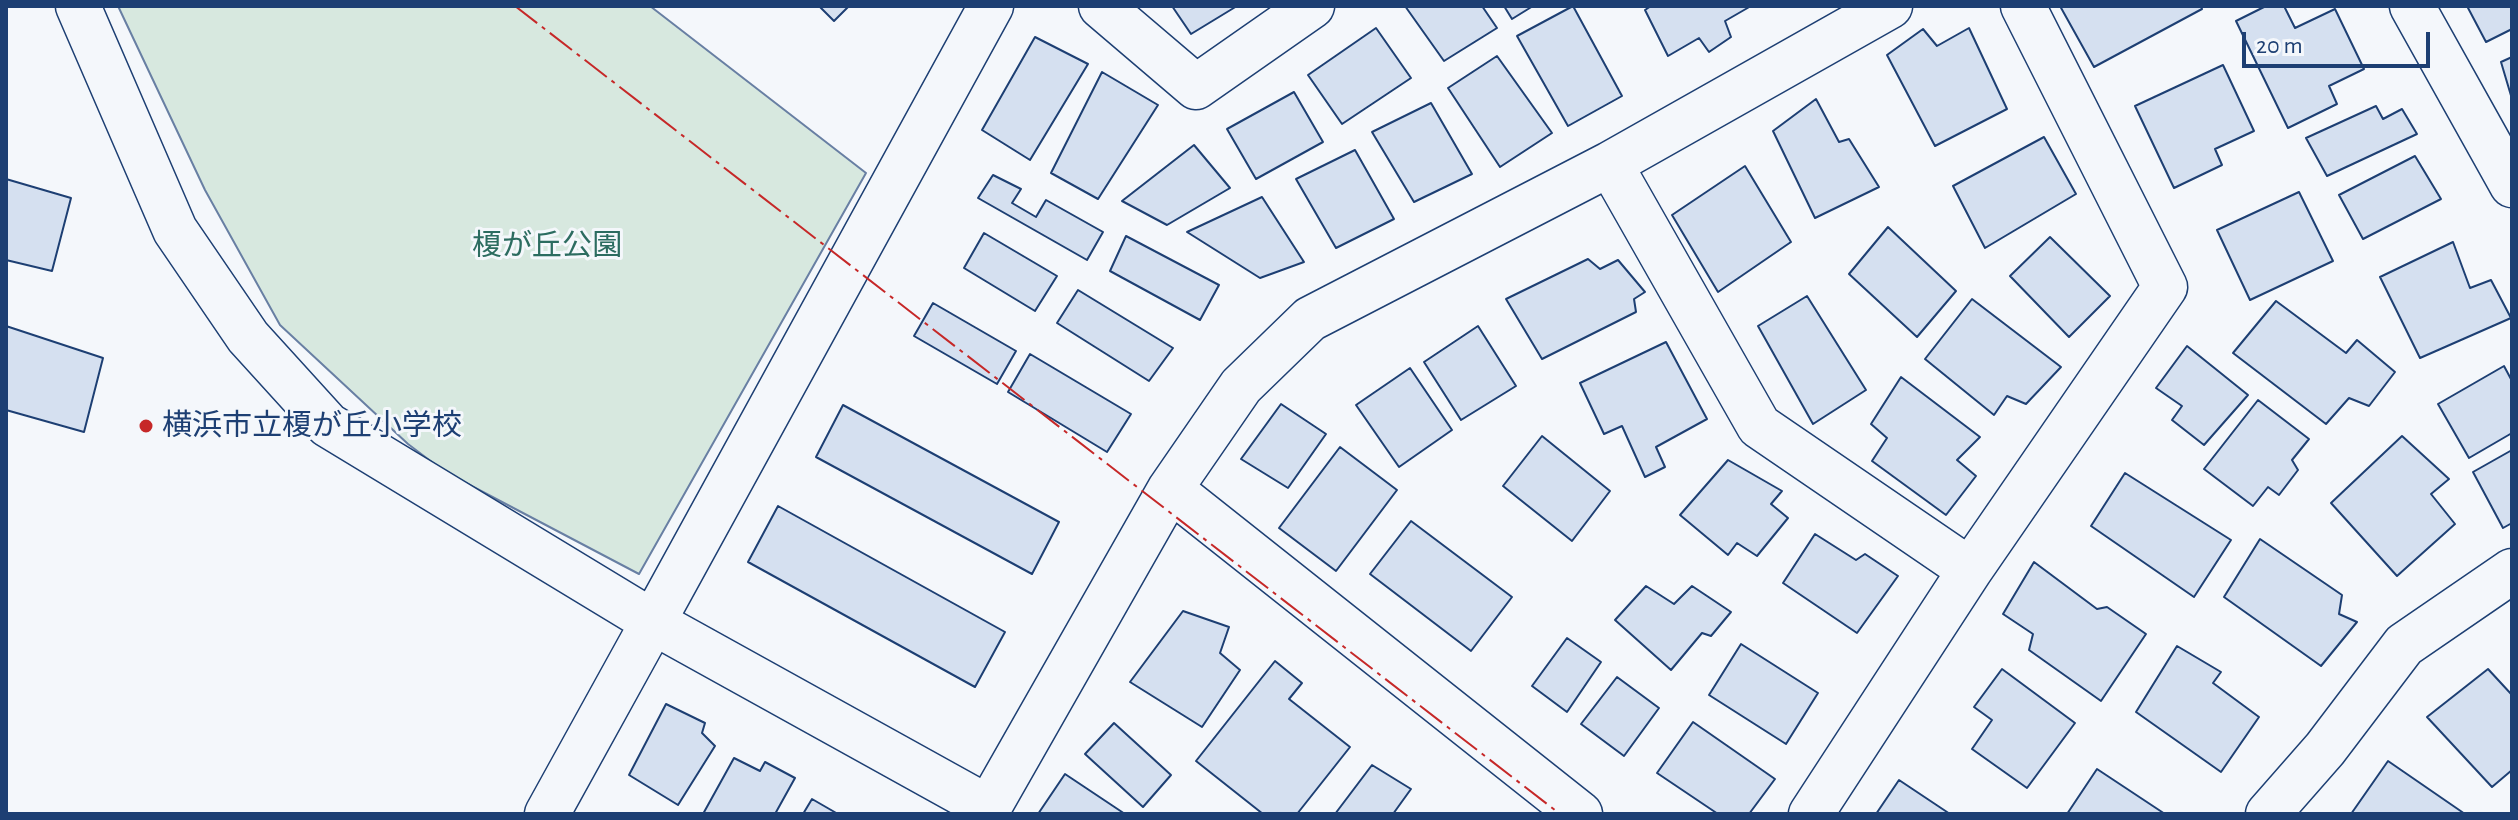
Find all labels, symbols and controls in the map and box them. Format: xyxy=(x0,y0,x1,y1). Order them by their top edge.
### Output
scale bar xyxy=(2246,16,2434,66)
text: 20 m xyxy=(2256,34,2303,58)
park label: 榎が丘公園 xyxy=(472,228,622,264)
place label: 横浜市立榎が丘小学校 xyxy=(162,408,462,444)
marker: 横浜市立榎が丘小学校 xyxy=(137,417,155,435)

